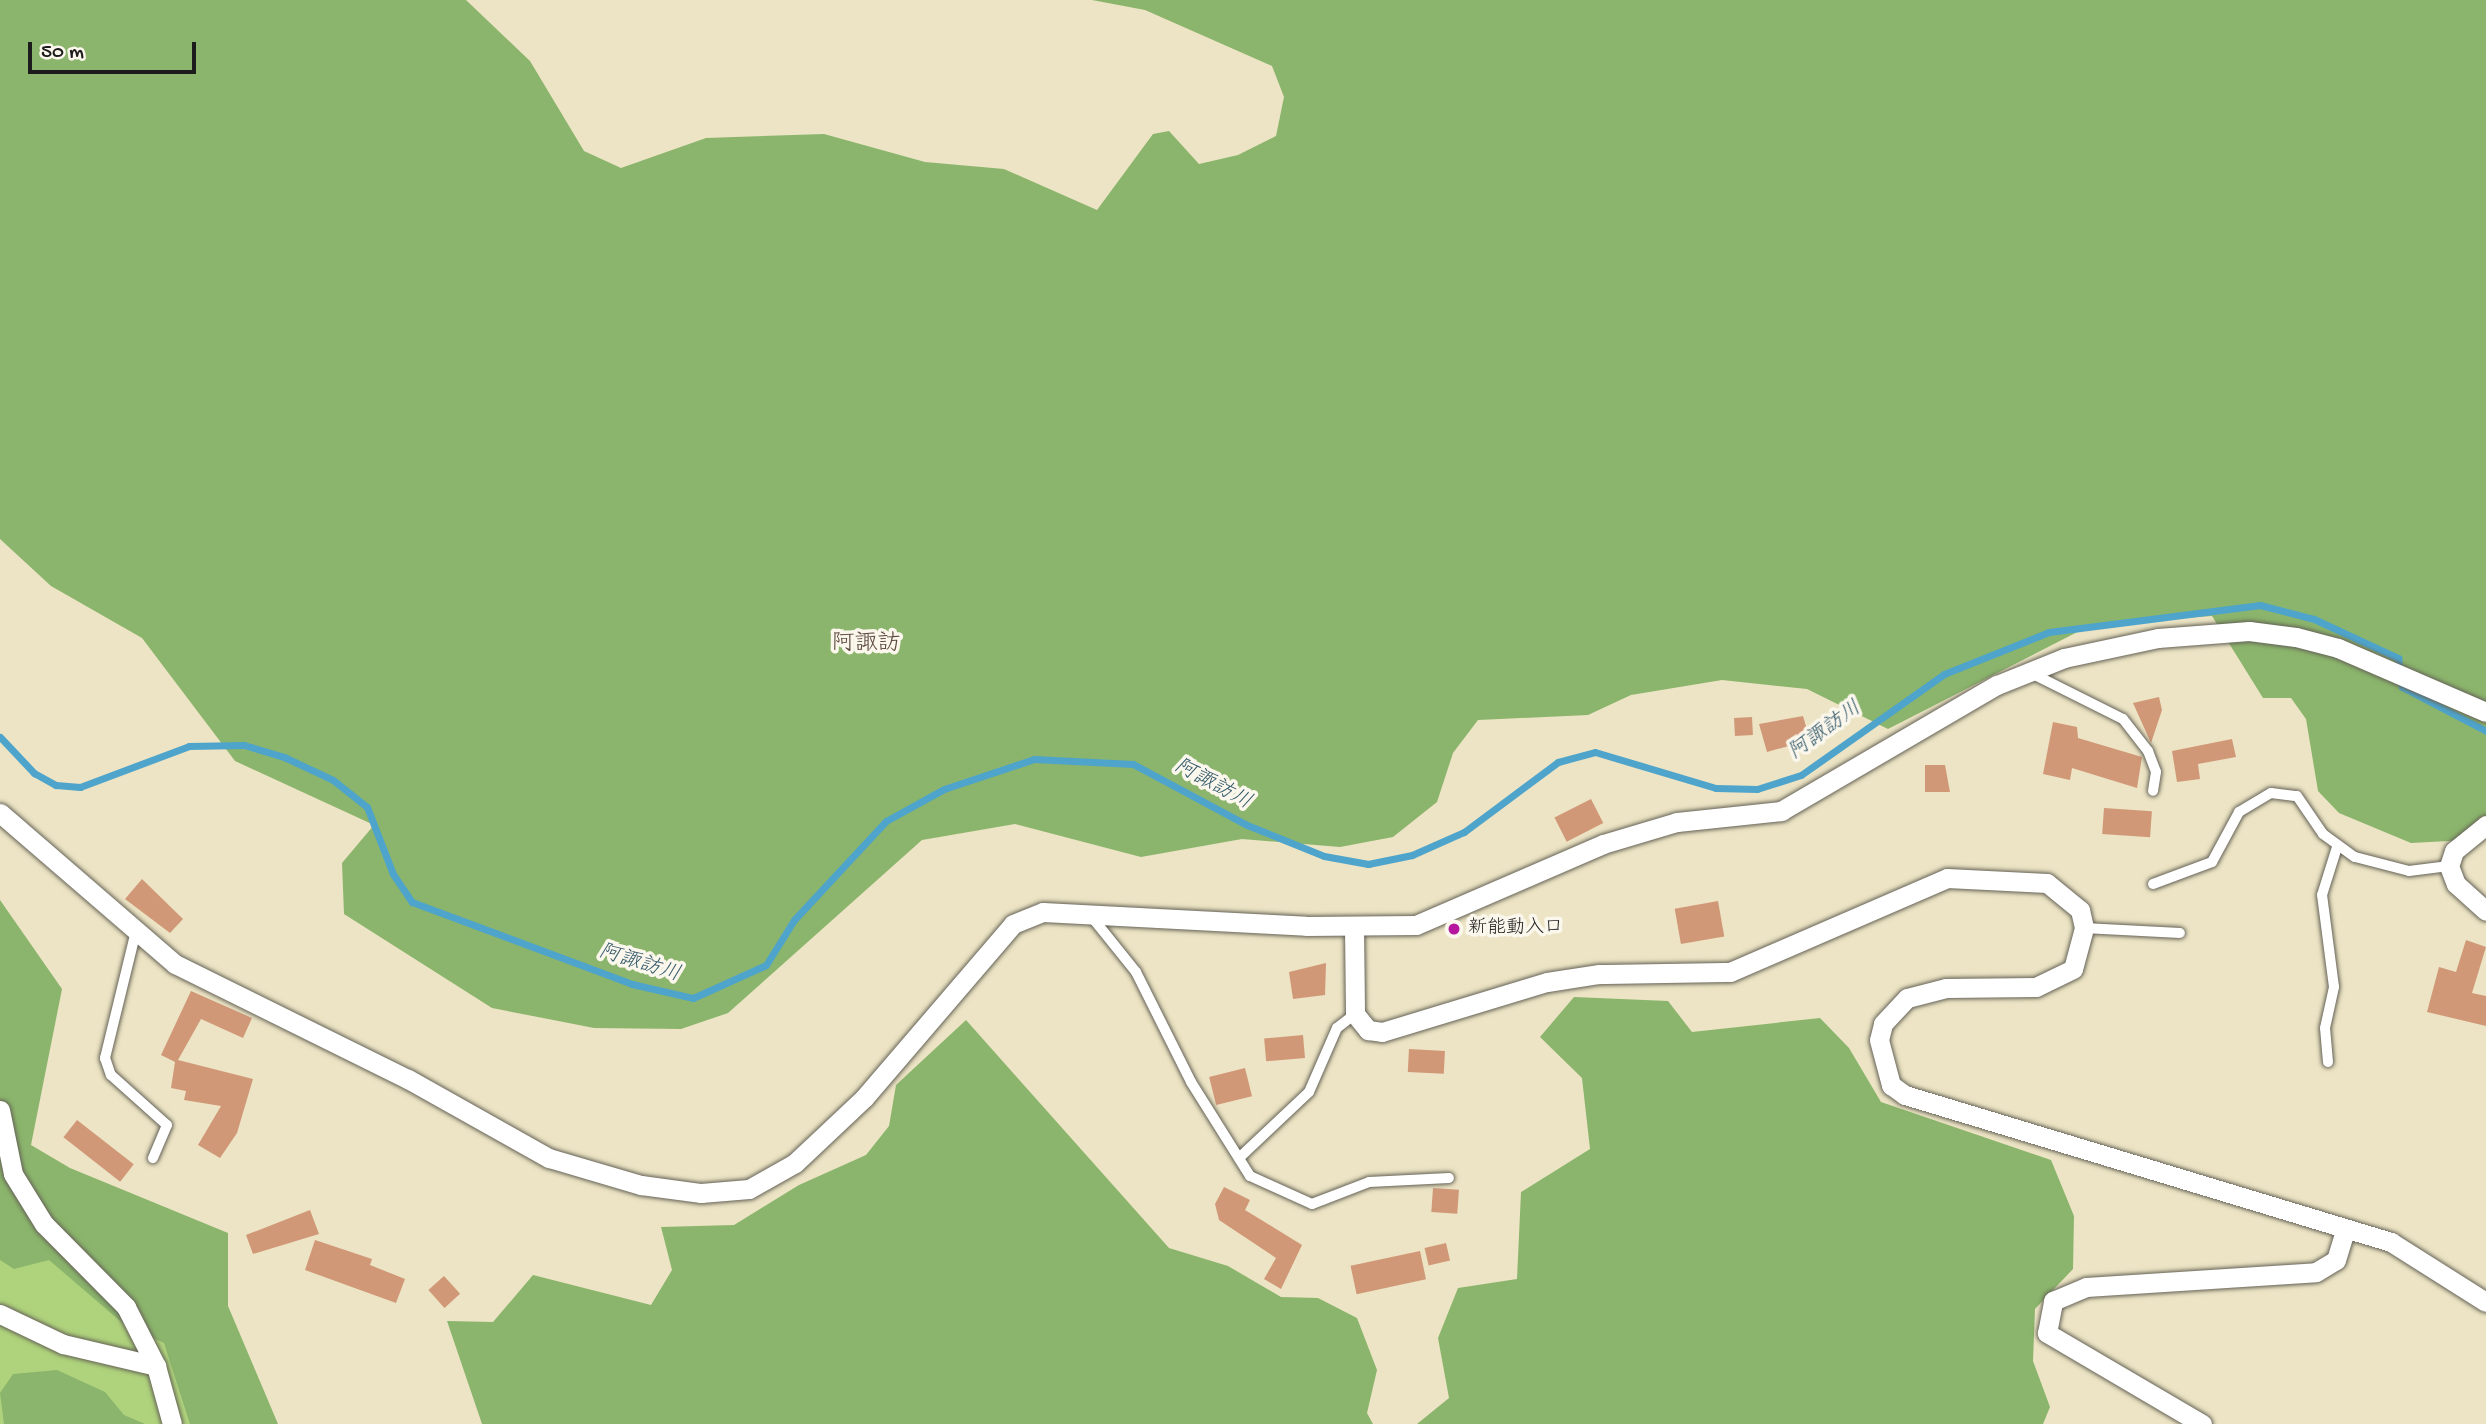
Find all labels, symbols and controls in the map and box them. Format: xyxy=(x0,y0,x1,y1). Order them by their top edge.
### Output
scale bar xyxy=(32,28,200,72)
text: 50 m xyxy=(41,41,84,66)
district label: 阿諏訪 xyxy=(832,631,900,659)
water label: 阿諏訪川 xyxy=(1785,697,1867,767)
water label: 阿諏訪川 xyxy=(1169,755,1255,817)
place label: 新能動入口 xyxy=(1468,918,1563,940)
marker: 新能動入口 xyxy=(1446,921,1462,937)
water label: 阿諏訪川 xyxy=(595,941,683,989)

